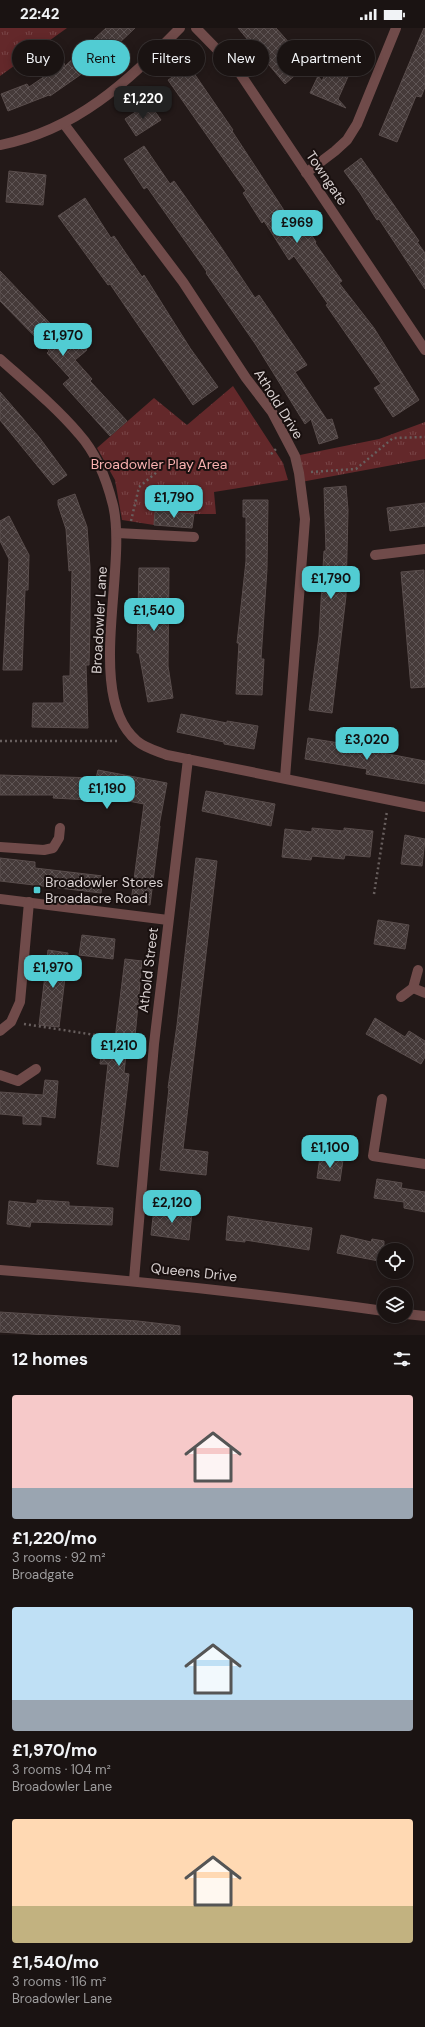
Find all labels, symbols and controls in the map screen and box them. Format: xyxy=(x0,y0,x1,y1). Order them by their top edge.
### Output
text: 22:42 xyxy=(20,4,60,24)
chip: Buy xyxy=(12,40,64,76)
chip: Rent xyxy=(72,40,130,76)
chip: Filters xyxy=(138,40,205,76)
chip: New xyxy=(213,40,269,76)
chip: Apartment xyxy=(277,40,375,76)
pin: £1,220 xyxy=(110,86,176,120)
text: £1,220 xyxy=(123,90,163,107)
street label: Towngate xyxy=(302,147,352,209)
pin: £969 xyxy=(273,210,321,244)
text: £969 xyxy=(281,214,313,231)
pin: £1,970 xyxy=(30,323,96,357)
text: £1,970 xyxy=(43,327,83,344)
street label: Athold Drive xyxy=(250,366,308,442)
park label: Broadowler Play Area xyxy=(91,455,227,473)
pin: £1,790 xyxy=(141,485,207,519)
text: £1,790 xyxy=(154,489,194,506)
street label: Broadowler Lane xyxy=(87,566,111,674)
pin: £1,790 xyxy=(298,566,364,600)
text: £1,790 xyxy=(311,570,351,587)
pin: £1,540 xyxy=(121,598,187,632)
text: £1,540 xyxy=(133,602,175,619)
pin: £3,020 xyxy=(334,727,400,761)
text: £3,020 xyxy=(345,731,389,748)
pin: £1,190 xyxy=(74,776,140,810)
text: £1,190 xyxy=(88,780,126,797)
place label: Broadowler Stores Broadacre Road xyxy=(45,873,163,907)
marker: Broadowler Stores Broadacre Road xyxy=(32,885,42,895)
street label: Athold Street xyxy=(134,926,162,1014)
pin: £1,970 xyxy=(20,955,86,989)
text: £1,970 xyxy=(33,959,73,976)
pin: £1,210 xyxy=(86,1033,152,1067)
text: £1,210 xyxy=(100,1037,138,1054)
pin: £1,100 xyxy=(297,1135,363,1169)
text: £1,100 xyxy=(310,1139,350,1156)
pin: £2,120 xyxy=(139,1190,205,1224)
text: £2,120 xyxy=(152,1194,192,1211)
map controls xyxy=(377,1243,413,1323)
button: locate xyxy=(377,1243,413,1279)
street label: Queens Drive xyxy=(150,1259,238,1285)
button: layers xyxy=(377,1287,413,1323)
text: 12 homes xyxy=(12,1348,88,1370)
icon: filters xyxy=(391,1348,413,1370)
icon: home xyxy=(177,1421,249,1493)
text: £1,220/mo xyxy=(12,1527,97,1549)
text: 3 rooms · 92 m² xyxy=(12,1549,105,1566)
text: Broadgate xyxy=(12,1566,74,1583)
icon: home xyxy=(177,1633,249,1705)
text: £1,970/mo xyxy=(12,1739,97,1761)
text: 3 rooms · 104 m² xyxy=(12,1761,111,1778)
text: Broadowler Lane xyxy=(12,1778,112,1795)
icon: home xyxy=(177,1845,249,1917)
text: £1,540/mo xyxy=(12,1951,99,1973)
text: 3 rooms · 116 m² xyxy=(12,1973,106,1990)
text: Broadowler Lane xyxy=(12,1990,112,2007)

